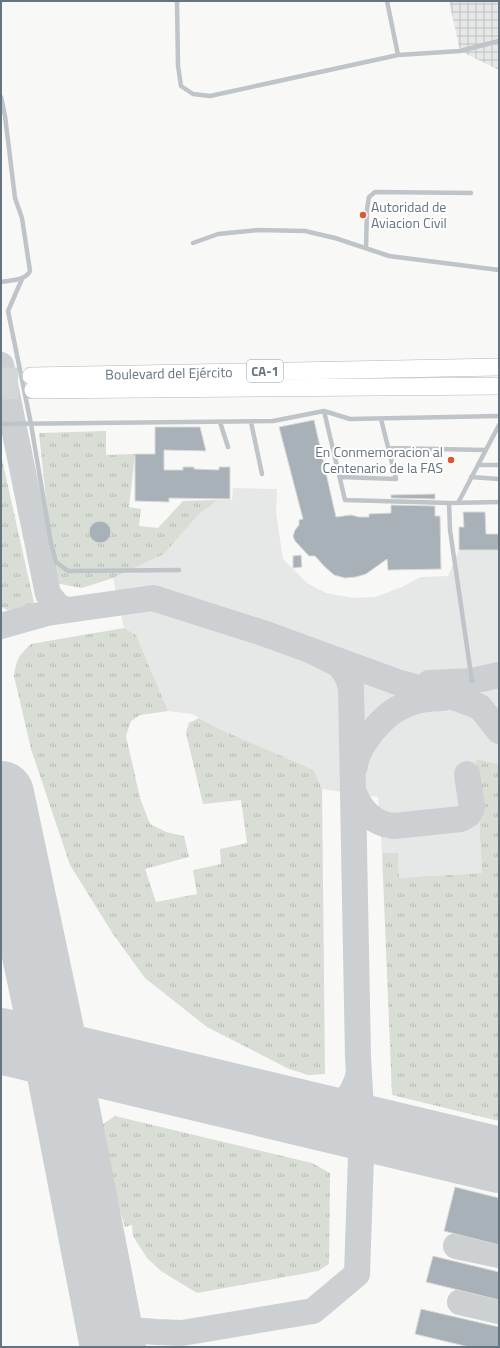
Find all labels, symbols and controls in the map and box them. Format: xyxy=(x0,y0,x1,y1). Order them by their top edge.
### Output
place label: Autoridad de Aviacion Civil xyxy=(371,196,447,233)
marker: Autoridad de Aviacion Civil xyxy=(358,210,368,220)
road number: CA-1 xyxy=(247,360,283,382)
street label: Boulevard del Ejército xyxy=(105,361,233,385)
place label: En Conmemoracion al Centenario de la FAS xyxy=(315,441,443,478)
marker: En Conmemoracion al Centenario de la FAS xyxy=(446,455,456,465)

